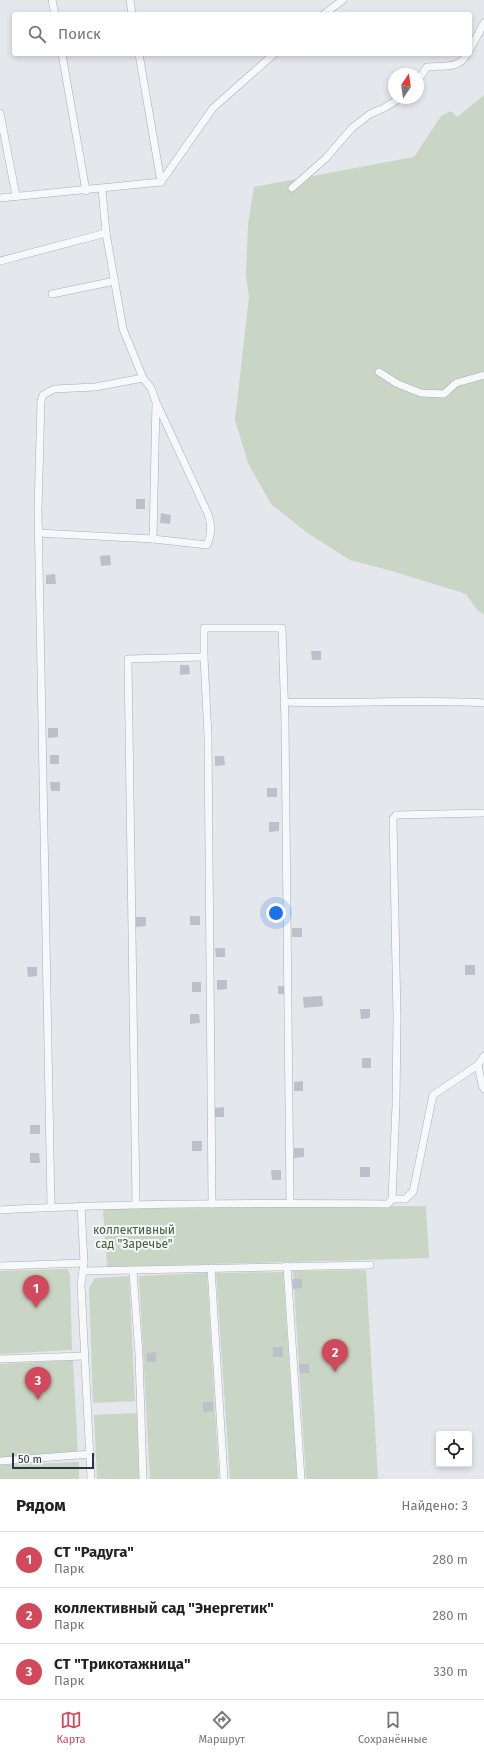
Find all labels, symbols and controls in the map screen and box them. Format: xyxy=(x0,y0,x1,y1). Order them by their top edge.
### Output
search box xyxy=(12,12,472,56)
icon: search xyxy=(26,23,48,45)
text: Поиск xyxy=(58,25,101,43)
north arrow xyxy=(388,68,424,104)
your location xyxy=(266,903,286,923)
park label: коллективный сад "Заречье" xyxy=(93,1223,175,1251)
pin: 1 xyxy=(23,1275,49,1308)
pin: 2 xyxy=(322,1339,348,1372)
pin: 3 xyxy=(25,1367,51,1400)
map controls xyxy=(436,1431,472,1467)
button: locate xyxy=(436,1431,472,1467)
scale bar xyxy=(12,1451,94,1470)
text: 50 m xyxy=(18,1453,42,1466)
text: Рядом xyxy=(16,1495,66,1516)
text: Найдено: 3 xyxy=(402,1498,468,1513)
text: СТ "Радуга" xyxy=(54,1543,134,1561)
text: 1 xyxy=(26,1552,32,1567)
text: 280 m xyxy=(433,1552,468,1567)
text: Парк xyxy=(54,1561,84,1576)
text: коллективный сад "Энергетик" xyxy=(54,1599,274,1617)
text: 2 xyxy=(26,1608,32,1623)
text: 280 m xyxy=(433,1608,468,1623)
text: Парк xyxy=(54,1617,84,1632)
text: СТ "Трикотажница" xyxy=(54,1655,191,1673)
text: 3 xyxy=(26,1664,32,1679)
text: 330 m xyxy=(433,1664,468,1679)
text: Парк xyxy=(54,1673,84,1688)
tab: Карта xyxy=(56,1709,86,1746)
tab: Маршрут xyxy=(198,1709,245,1746)
tab: Сохранённые xyxy=(358,1709,428,1746)

